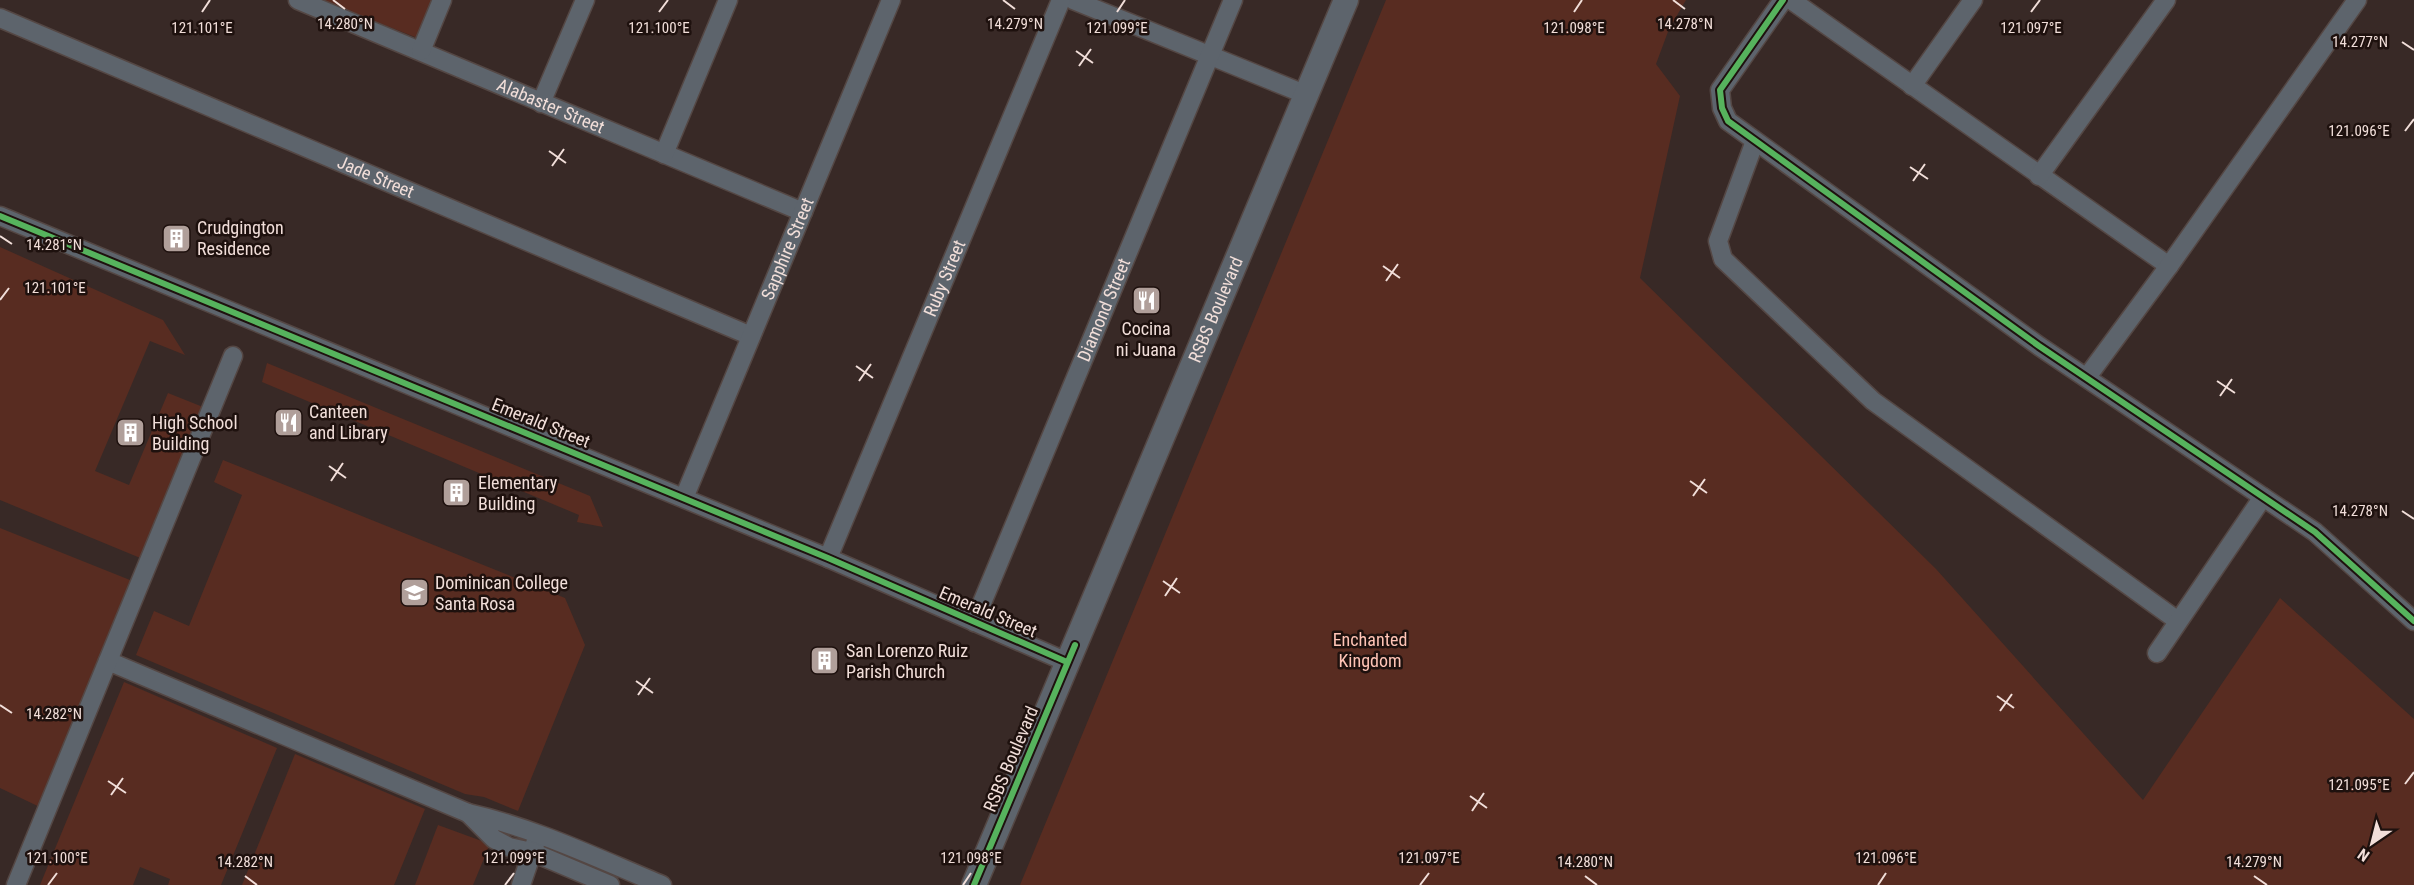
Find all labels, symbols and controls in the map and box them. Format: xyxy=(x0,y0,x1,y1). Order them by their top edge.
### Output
text: 14.280°N xyxy=(317,15,373,33)
text: 14.279°N xyxy=(987,15,1043,33)
text: 14.278°N xyxy=(1657,15,1713,33)
text: 121.101°E xyxy=(171,19,233,37)
text: 121.100°E xyxy=(628,19,690,37)
text: 121.099°E xyxy=(1086,19,1148,37)
text: 121.098°E xyxy=(1543,19,1605,37)
text: 121.097°E xyxy=(2000,19,2062,37)
text: 14.277°N xyxy=(2332,33,2388,51)
street label: Alabaster Street xyxy=(494,74,608,137)
text: 121.096°E xyxy=(2328,122,2390,140)
street label: Jade Street xyxy=(334,151,417,202)
street label: Sapphire Street xyxy=(757,194,818,303)
place label: Crudgington Residence xyxy=(197,217,284,259)
building icon: Crudgington Residence xyxy=(160,222,192,254)
text: 14.281°N xyxy=(26,236,82,254)
street label: Ruby Street xyxy=(919,237,970,320)
street label: RSBS Boulevard xyxy=(1184,254,1247,366)
street label: Diamond Street xyxy=(1073,255,1134,364)
text: 121.101°E xyxy=(24,279,86,297)
restaurant icon: Cocina ni Juana xyxy=(1130,284,1162,316)
place label: Cocina ni Juana xyxy=(1116,318,1176,360)
street label: Emerald Street xyxy=(489,393,593,452)
place label: Canteen and Library xyxy=(309,401,388,443)
restaurant icon: Canteen and Library xyxy=(272,406,304,438)
place label: High School Building xyxy=(152,412,238,454)
building icon: High School Building xyxy=(115,417,147,449)
place label: Elementary Building xyxy=(478,472,558,514)
building icon: Elementary Building xyxy=(441,477,473,509)
text: 14.278°N xyxy=(2332,502,2388,520)
place label: Dominican College Santa Rosa xyxy=(435,572,568,614)
school or university icon: Dominican College Santa Rosa xyxy=(398,577,430,609)
street label: Emerald Street xyxy=(936,582,1040,642)
park label: Enchanted Kingdom xyxy=(1333,629,1407,671)
place label: San Lorenzo Ruiz Parish Church xyxy=(846,640,968,682)
building icon: San Lorenzo Ruiz Parish Church xyxy=(809,645,841,677)
street label: RSBS Boulevard xyxy=(979,703,1042,815)
text: 14.282°N xyxy=(26,705,82,723)
text: 121.095°E xyxy=(2328,776,2390,794)
north arrow xyxy=(2342,813,2402,873)
text: N xyxy=(2354,844,2373,865)
text: 121.100°E xyxy=(26,849,88,867)
text: 121.099°E xyxy=(483,849,545,867)
text: 121.098°E xyxy=(940,849,1002,867)
text: 121.097°E xyxy=(1398,849,1460,867)
text: 121.096°E xyxy=(1855,849,1917,867)
text: 14.282°N xyxy=(217,853,273,871)
text: 14.280°N xyxy=(1557,853,1613,871)
text: 14.279°N xyxy=(2226,853,2282,871)

